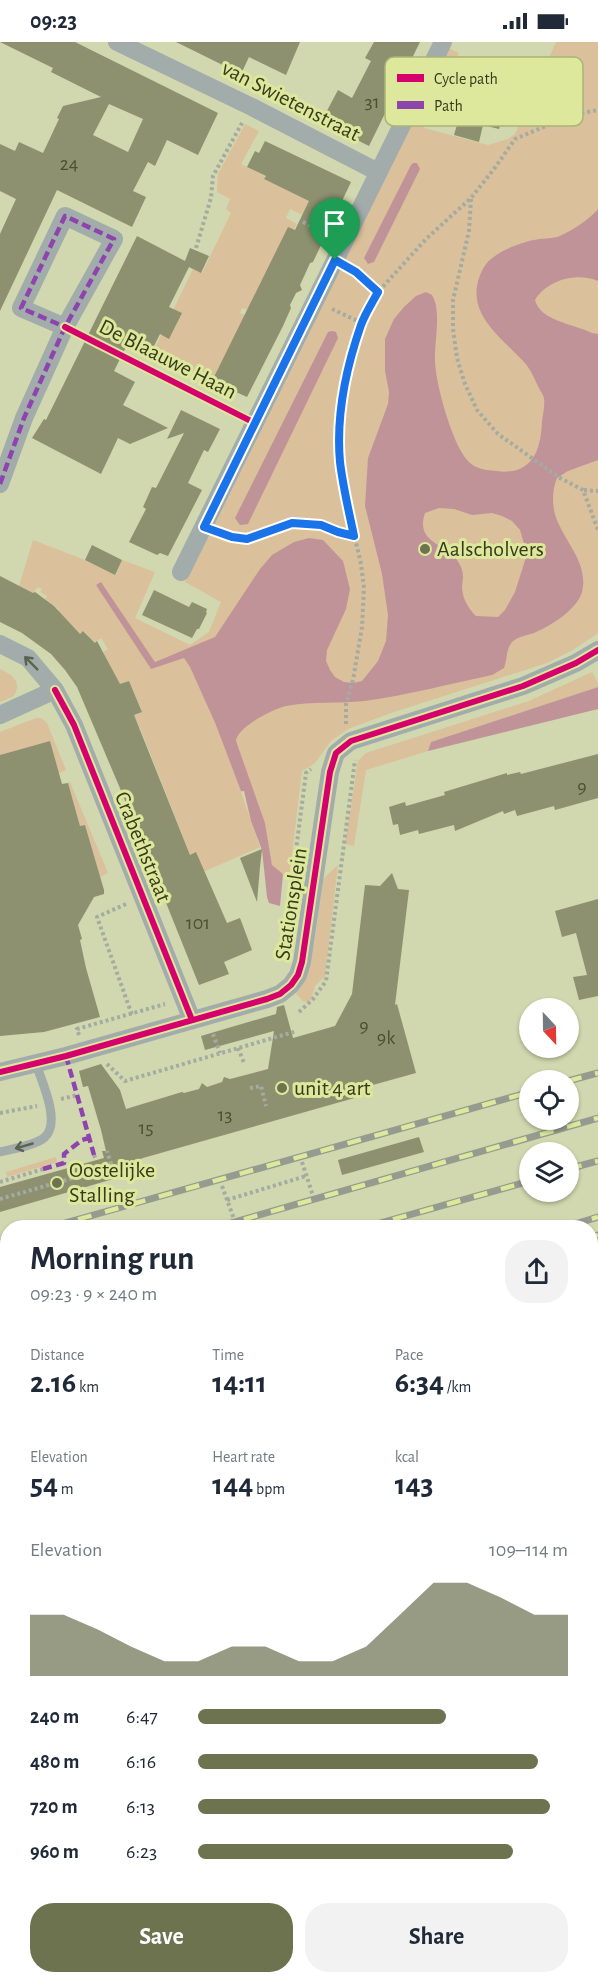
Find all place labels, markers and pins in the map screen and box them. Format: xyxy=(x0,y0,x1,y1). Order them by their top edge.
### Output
pin xyxy=(309,198,360,260)
place label: Aalscholvers xyxy=(437,538,544,560)
marker: Aalscholvers xyxy=(418,542,432,556)
place label: unit 4 art xyxy=(294,1077,371,1099)
marker: unit 4 art xyxy=(275,1081,289,1095)
place label: Oostelijke Stalling xyxy=(69,1159,155,1206)
marker: Oostelijke Stalling xyxy=(50,1176,64,1190)

